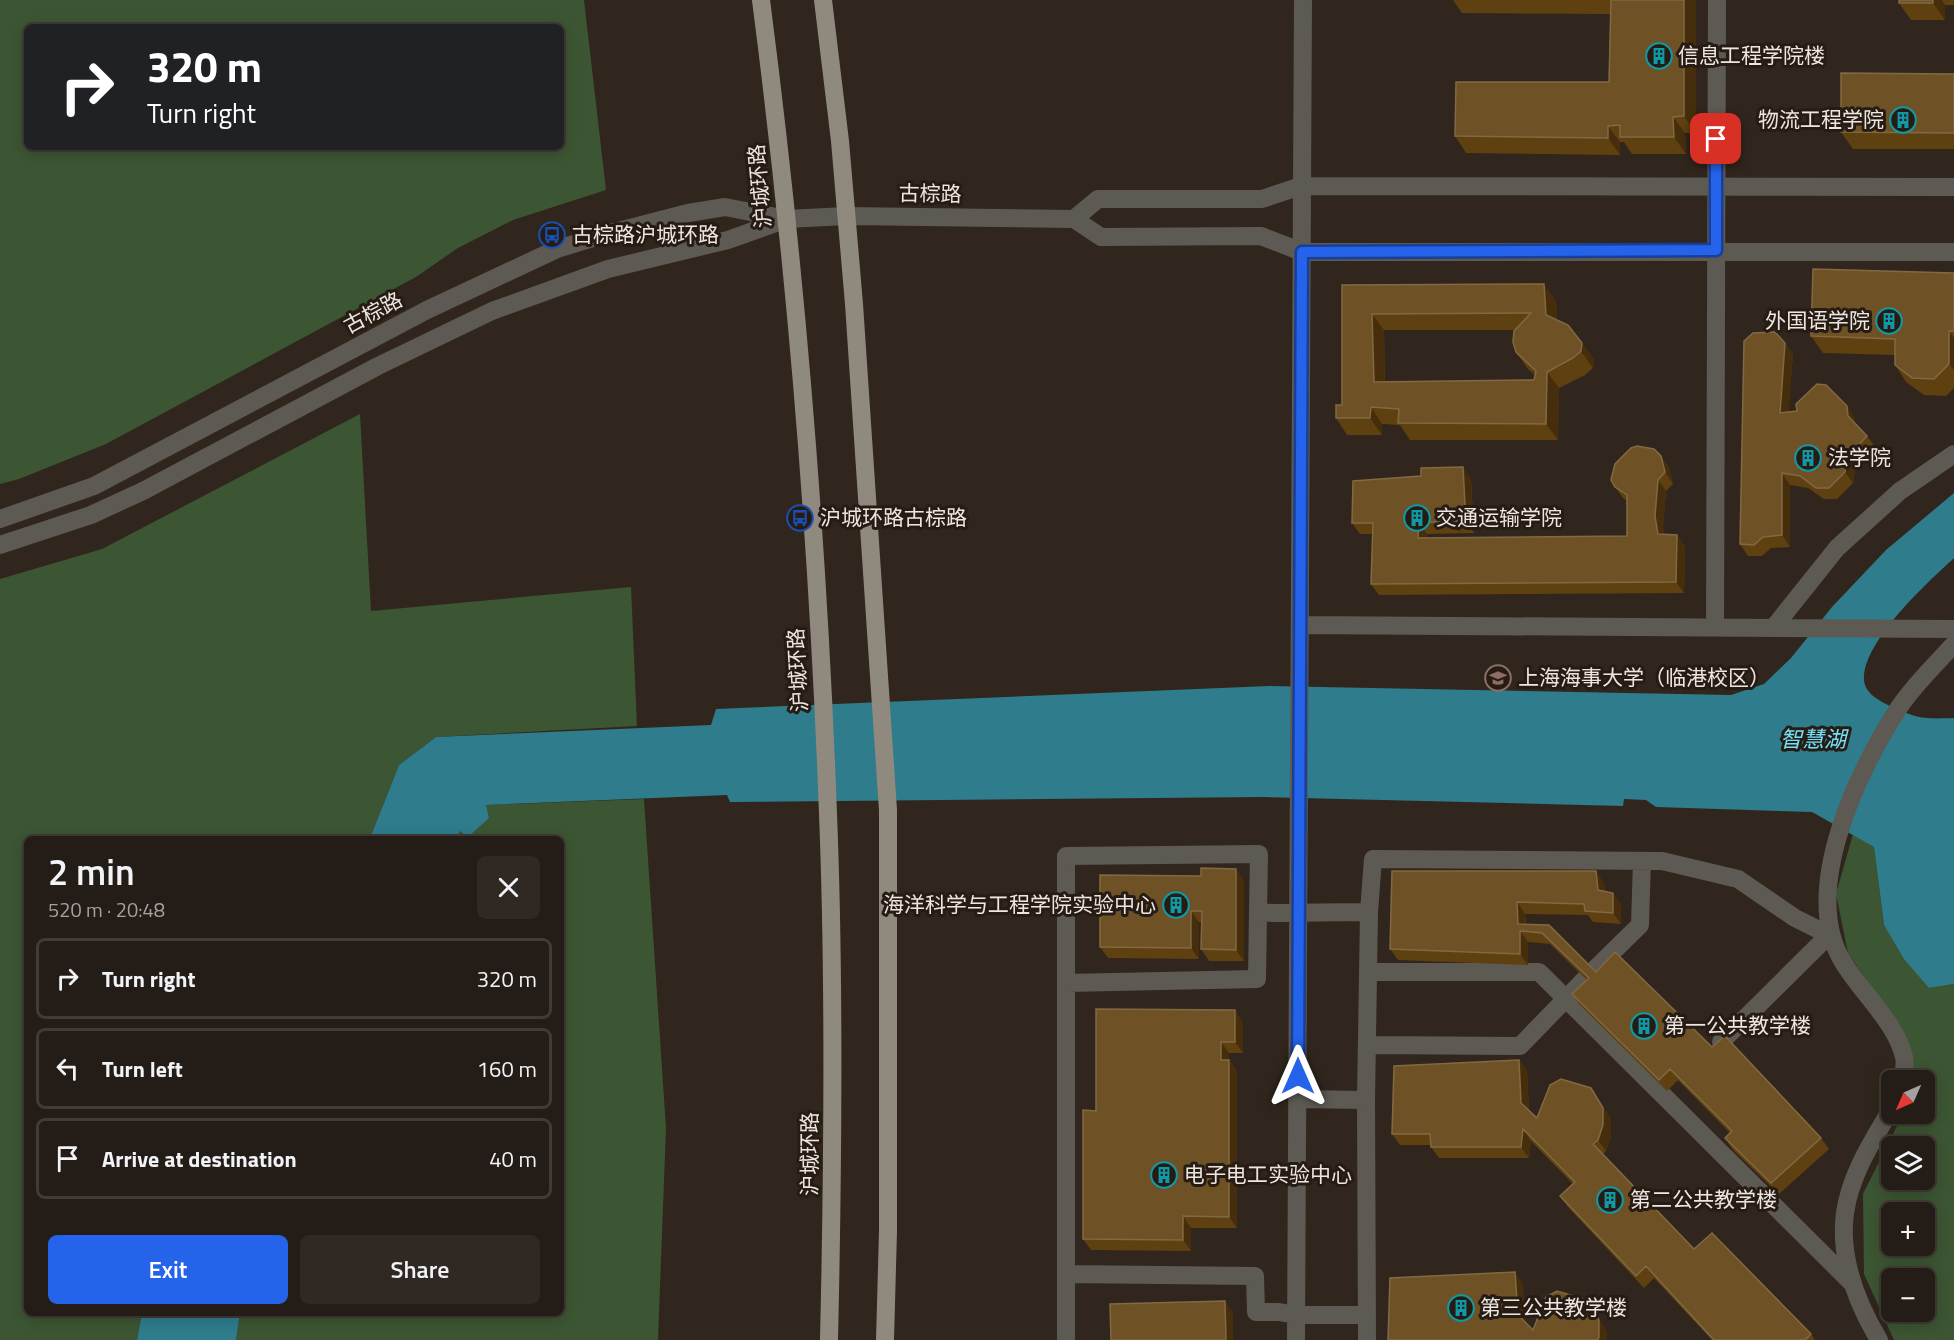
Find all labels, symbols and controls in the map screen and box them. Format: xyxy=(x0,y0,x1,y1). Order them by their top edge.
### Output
text: 320 m xyxy=(147,34,262,98)
place label: 信息工程学院楼 xyxy=(1678,39,1825,71)
building icon: 信息工程学院楼 xyxy=(1644,41,1674,71)
icon: right xyxy=(48,48,126,126)
text: Turn right xyxy=(147,92,256,133)
place label: 物流工程学院 xyxy=(1758,103,1884,135)
building icon: 物流工程学院 xyxy=(1888,105,1918,135)
pin xyxy=(1690,113,1741,164)
icon: arrive xyxy=(1699,122,1732,155)
street label: 沪城环路 xyxy=(739,143,779,229)
street label: 古棕路 xyxy=(898,176,962,210)
place label: 古棕路沪城环路 xyxy=(572,218,719,250)
bus stop icon: 古棕路沪城环路 xyxy=(537,220,567,250)
street label: 古棕路 xyxy=(337,283,408,341)
place label: 外国语学院 xyxy=(1765,304,1870,336)
building icon: 外国语学院 xyxy=(1874,306,1904,336)
place label: 法学院 xyxy=(1828,441,1891,473)
building icon: 法学院 xyxy=(1793,443,1823,473)
place label: 沪城环路古棕路 xyxy=(820,501,967,533)
place label: 交通运输学院 xyxy=(1436,501,1562,533)
bus stop icon: 沪城环路古棕路 xyxy=(785,503,815,533)
building icon: 交通运输学院 xyxy=(1402,503,1432,533)
street label: 沪城环路 xyxy=(779,627,815,713)
place label: 上海海事大学（临港校区） xyxy=(1518,661,1770,693)
school or university icon: 上海海事大学（临港校区） xyxy=(1483,663,1513,693)
water label: 智慧湖 xyxy=(1780,722,1849,756)
text: 2 min xyxy=(48,844,135,899)
button: close xyxy=(477,856,540,919)
place label: 海洋科学与工程学院实验中心 xyxy=(883,888,1156,920)
building icon: 海洋科学与工程学院实验中心 xyxy=(1161,890,1191,920)
text: 520 m · 20:48 xyxy=(48,894,165,925)
icon: right xyxy=(51,962,84,995)
text: Turn right xyxy=(102,962,196,996)
text: 320 m xyxy=(477,962,537,996)
place label: 第一公共教学楼 xyxy=(1664,1009,1811,1041)
building icon: 第一公共教学楼 xyxy=(1629,1011,1659,1041)
position arrow xyxy=(1266,1044,1330,1108)
icon: left xyxy=(51,1052,84,1085)
text: Turn left xyxy=(102,1052,183,1086)
text: 160 m xyxy=(477,1052,537,1086)
north arrow xyxy=(1881,1070,1935,1124)
map controls xyxy=(1881,1070,1935,1322)
street label: 沪城环路 xyxy=(793,1112,825,1196)
button: layers xyxy=(1881,1136,1935,1190)
icon: arrive xyxy=(51,1142,84,1175)
text: Arrive at destination xyxy=(102,1142,297,1176)
text: 40 m xyxy=(489,1142,537,1176)
place label: 电子电工实验中心 xyxy=(1184,1158,1352,1190)
building icon: 电子电工实验中心 xyxy=(1149,1160,1179,1190)
place label: 第二公共教学楼 xyxy=(1630,1183,1777,1215)
building icon: 第二公共教学楼 xyxy=(1595,1185,1625,1215)
button: + xyxy=(1881,1202,1935,1256)
button: Exit xyxy=(48,1235,288,1304)
button: Share xyxy=(300,1235,540,1304)
button: − xyxy=(1881,1268,1935,1322)
place label: 第三公共教学楼 xyxy=(1480,1291,1627,1323)
building icon: 第三公共教学楼 xyxy=(1446,1293,1476,1323)

